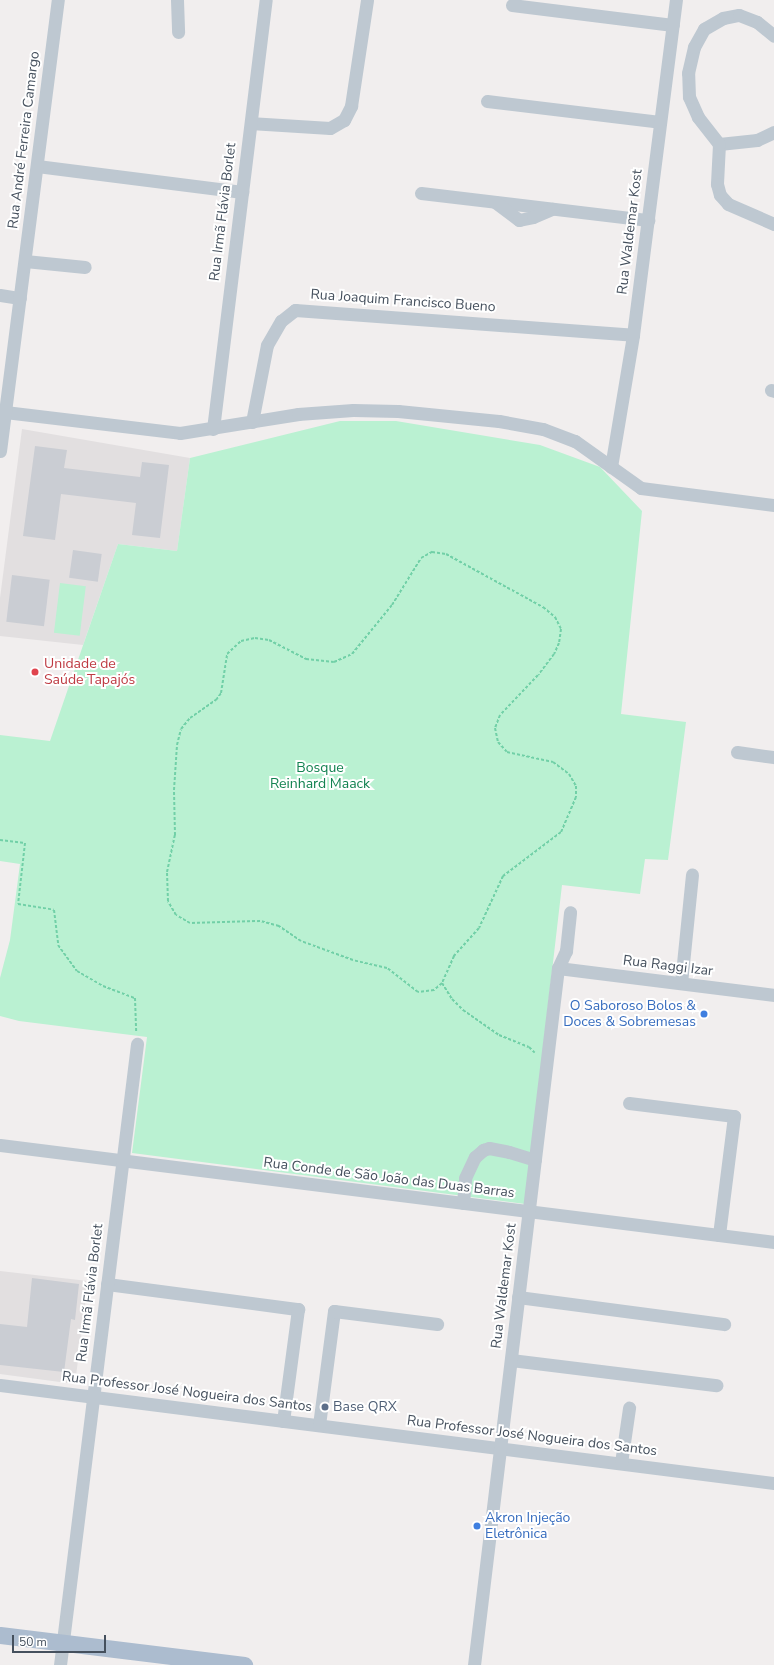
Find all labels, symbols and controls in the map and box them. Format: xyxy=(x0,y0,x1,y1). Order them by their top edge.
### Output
street label: Rua André Ferreira Camargo xyxy=(5,50,43,230)
street label: Rua Irmã Flávia Borlet xyxy=(206,142,240,282)
street label: Rua Waldemar Kost xyxy=(614,168,646,296)
street label: Rua Joaquim Francisco Bueno xyxy=(310,286,496,316)
place label: Unidade de Saúde Tapajós xyxy=(44,656,135,688)
marker: Unidade de Saúde Tapajós xyxy=(29,666,41,678)
park label: Bosque Reinhard Maack xyxy=(270,760,370,792)
street label: Rua Raggi Izar xyxy=(622,952,714,980)
place label: O Saboroso Bolos & Doces & Sobremesas xyxy=(563,998,696,1030)
marker: O Saboroso Bolos & Doces & Sobremesas xyxy=(699,1009,709,1019)
street label: Rua Conde de São João das Duas Barras xyxy=(263,1154,515,1202)
street label: Rua Waldemar Kost xyxy=(488,1222,520,1350)
street label: Rua Irmã Flávia Borlet xyxy=(73,1223,107,1363)
street label: Rua Professor José Nogueira dos Santos xyxy=(61,1368,313,1416)
place label: Base QRX xyxy=(333,1399,397,1415)
marker: Base QRX xyxy=(320,1402,330,1412)
street label: Rua Professor José Nogueira dos Santos xyxy=(406,1412,658,1460)
place label: Akron Injeção Eletrônica xyxy=(485,1510,570,1542)
marker: Akron Injeção Eletrônica xyxy=(472,1521,482,1531)
scale bar xyxy=(14,1627,108,1653)
text: 50 m xyxy=(19,1634,47,1650)

